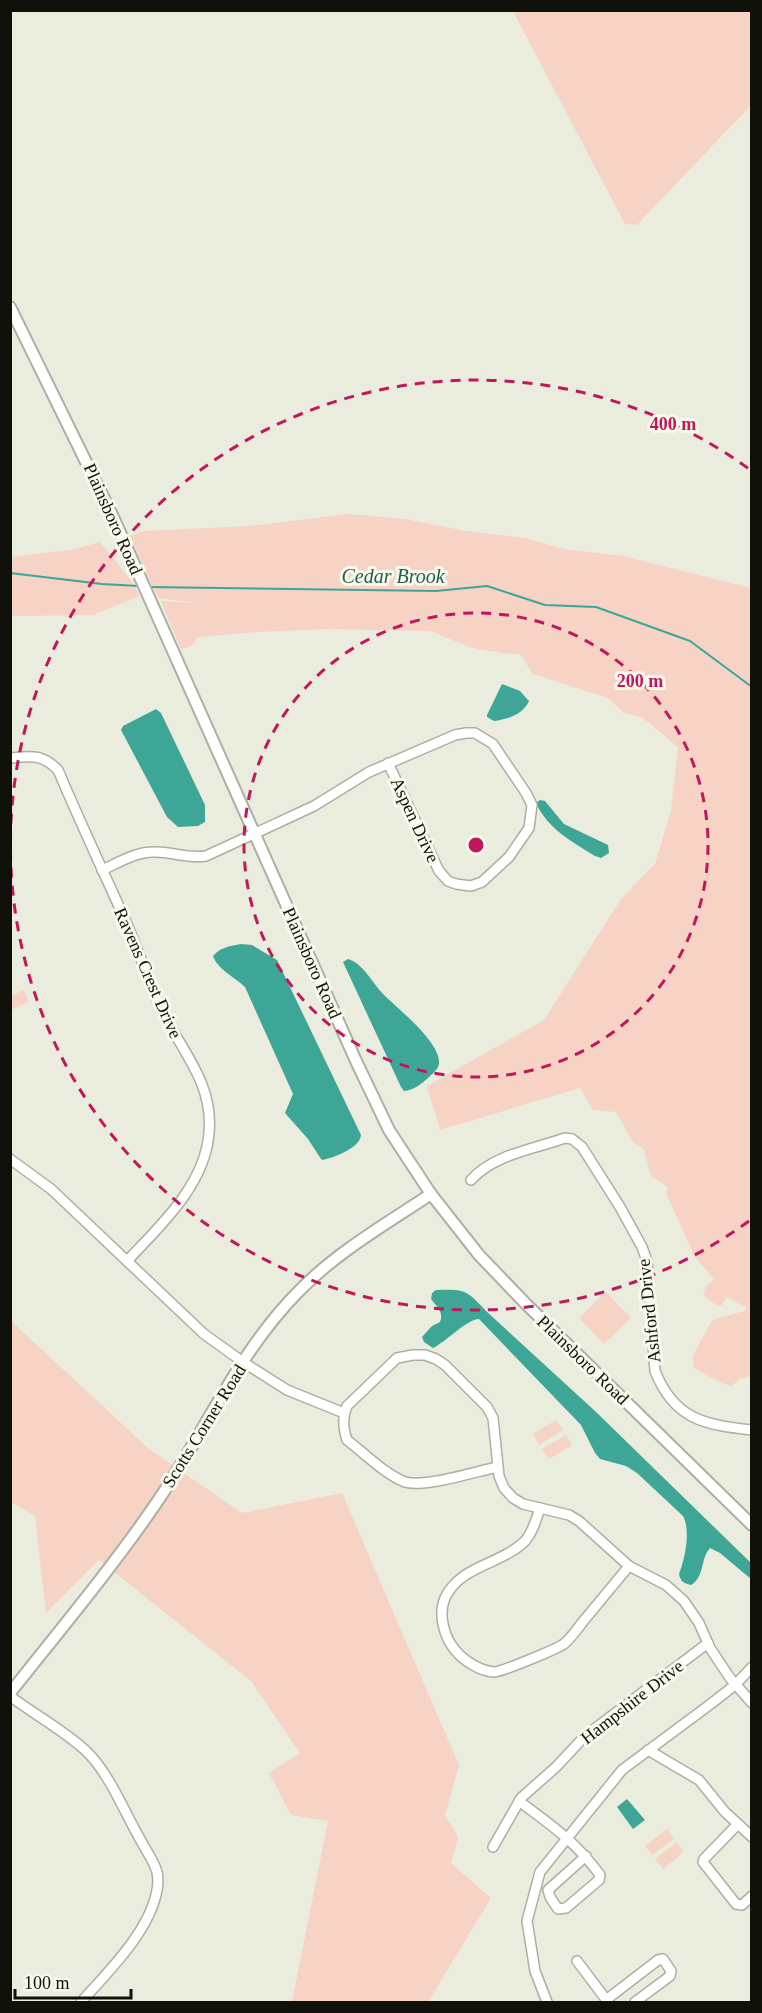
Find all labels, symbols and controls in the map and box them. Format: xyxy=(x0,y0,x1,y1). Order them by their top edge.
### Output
text: 400 m xyxy=(650,414,696,434)
street label: Plainsboro Road xyxy=(80,460,146,578)
water label: Cedar Brook xyxy=(341,565,446,587)
text: 200 m xyxy=(617,671,663,691)
street label: Aspen Drive xyxy=(387,774,443,866)
centre of rings xyxy=(466,835,486,855)
street label: Plainsboro Road xyxy=(279,904,345,1022)
street label: Ravens Crest Drive xyxy=(110,905,186,1041)
street label: Ashford Drive xyxy=(634,1258,664,1364)
street label: Plainsboro Road xyxy=(533,1311,633,1409)
street label: Scotts Corner Road xyxy=(158,1361,250,1491)
street label: Hampshire Drive xyxy=(577,1656,687,1748)
scale bar xyxy=(15,1962,130,2000)
text: 100 m xyxy=(24,1973,70,1993)

